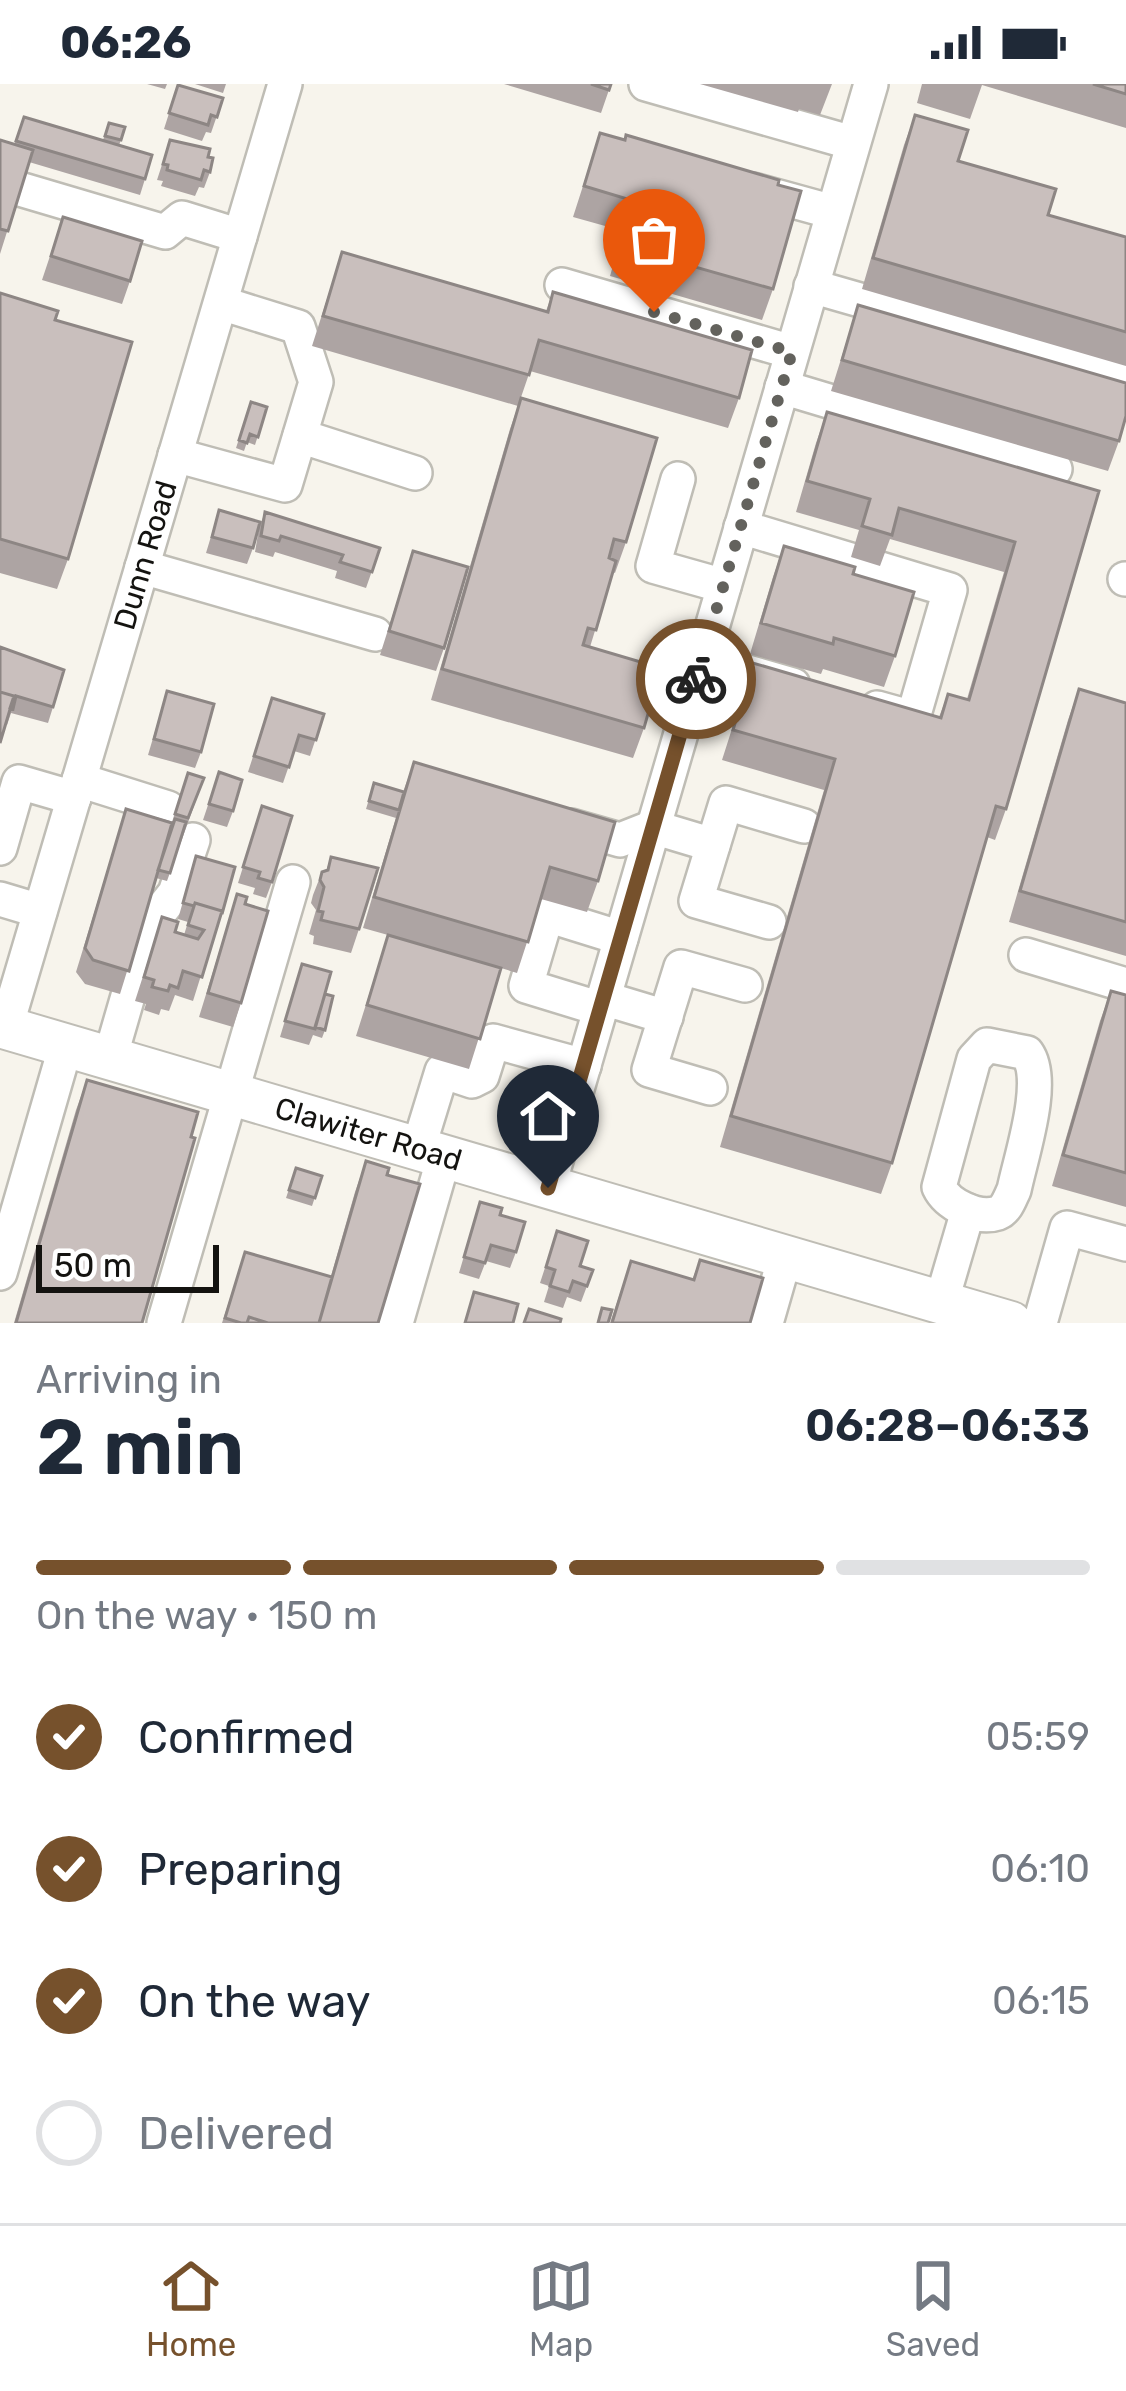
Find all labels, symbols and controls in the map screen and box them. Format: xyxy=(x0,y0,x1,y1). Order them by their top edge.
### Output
text: 06:26 xyxy=(60,16,192,69)
pin xyxy=(603,189,705,312)
icon: bag xyxy=(621,207,687,273)
street label: Dunn Road xyxy=(107,476,185,634)
courier xyxy=(636,619,756,739)
icon: bike xyxy=(663,646,729,712)
pin xyxy=(497,1065,599,1188)
icon: home xyxy=(515,1083,581,1149)
street label: Clawiter Road xyxy=(271,1090,466,1179)
scale bar xyxy=(36,1239,219,1292)
text: 50 m xyxy=(54,1246,132,1285)
text: Arriving in xyxy=(36,1357,222,1403)
text: 06:28–06:33 xyxy=(805,1399,1090,1452)
text: 2 min xyxy=(36,1401,244,1494)
text: On the way · 150 m xyxy=(36,1593,377,1639)
icon: check xyxy=(36,1704,102,1770)
text: Confirmed xyxy=(138,1711,355,1764)
text: 05:59 xyxy=(986,1714,1090,1760)
icon: check xyxy=(36,1836,102,1902)
text: Preparing xyxy=(138,1843,343,1896)
text: 06:10 xyxy=(990,1846,1090,1892)
icon: check xyxy=(36,1968,102,2034)
text: On the way xyxy=(138,1975,371,2028)
text: 06:15 xyxy=(992,1978,1090,2024)
text: Delivered xyxy=(138,2107,334,2160)
tab: Home xyxy=(146,2253,236,2364)
tab: Map xyxy=(528,2253,594,2364)
tab: Saved xyxy=(886,2253,980,2364)

